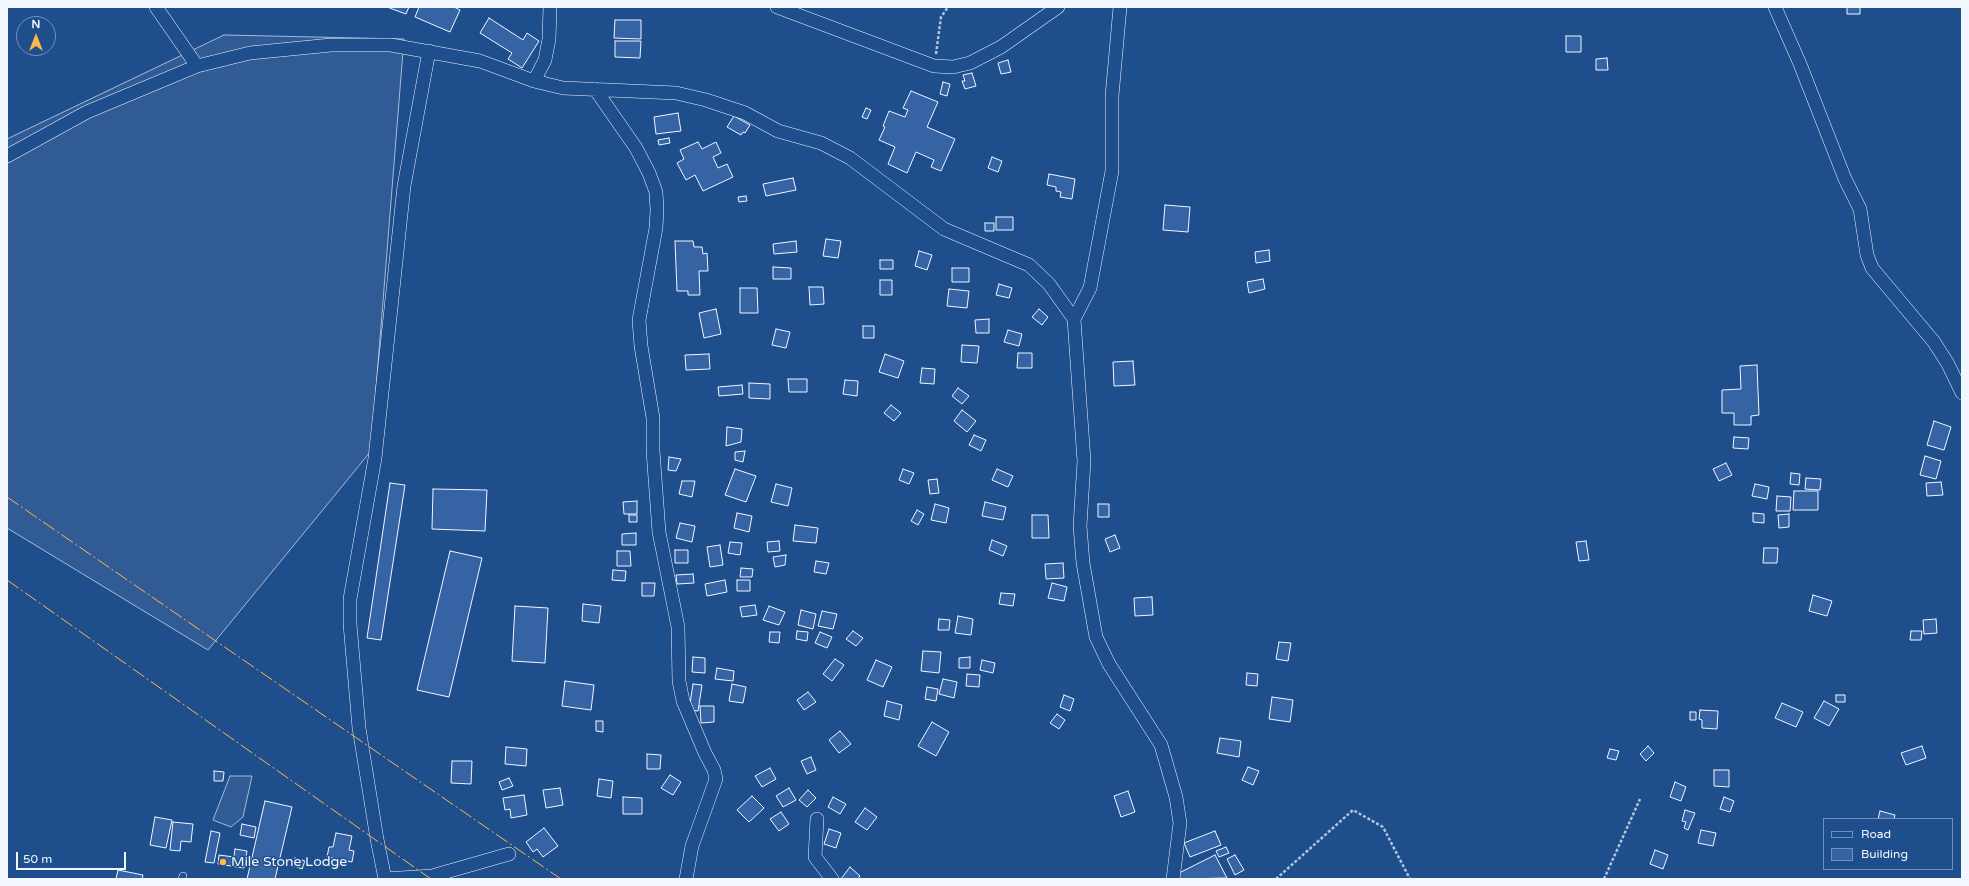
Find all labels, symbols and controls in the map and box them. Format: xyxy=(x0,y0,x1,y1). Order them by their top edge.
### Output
north arrow xyxy=(16,16,56,56)
text: N xyxy=(32,18,40,31)
legend xyxy=(1823,818,1953,870)
text: Road xyxy=(1861,827,1891,841)
scale bar xyxy=(18,844,128,870)
text: Building xyxy=(1861,847,1908,861)
text: 50 m xyxy=(23,852,52,866)
place label: Mile Stone Lodge xyxy=(231,854,347,870)
marker: Mile Stone Lodge xyxy=(218,857,228,867)

